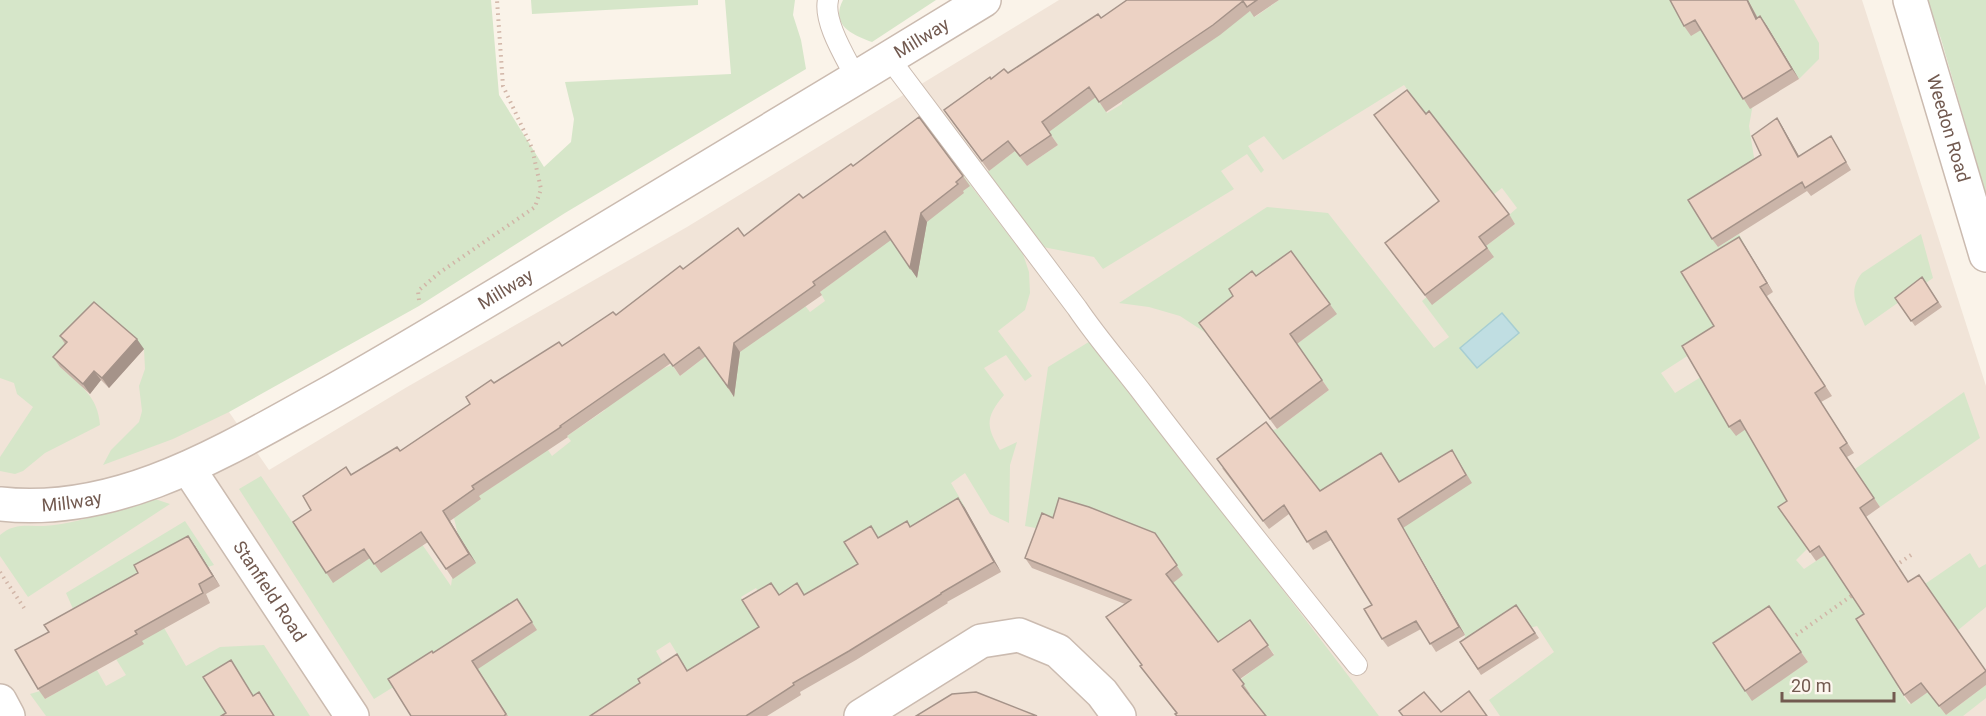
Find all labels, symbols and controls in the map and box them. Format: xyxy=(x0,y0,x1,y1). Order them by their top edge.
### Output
street label: Millway xyxy=(890,13,953,62)
street label: Weedon Road xyxy=(1923,72,1975,184)
street label: Millway xyxy=(474,264,537,314)
street label: Millway xyxy=(41,486,104,516)
street label: Stanfield Road xyxy=(229,537,311,645)
scale bar xyxy=(1782,665,1894,703)
text: 20 m xyxy=(1791,675,1831,696)

